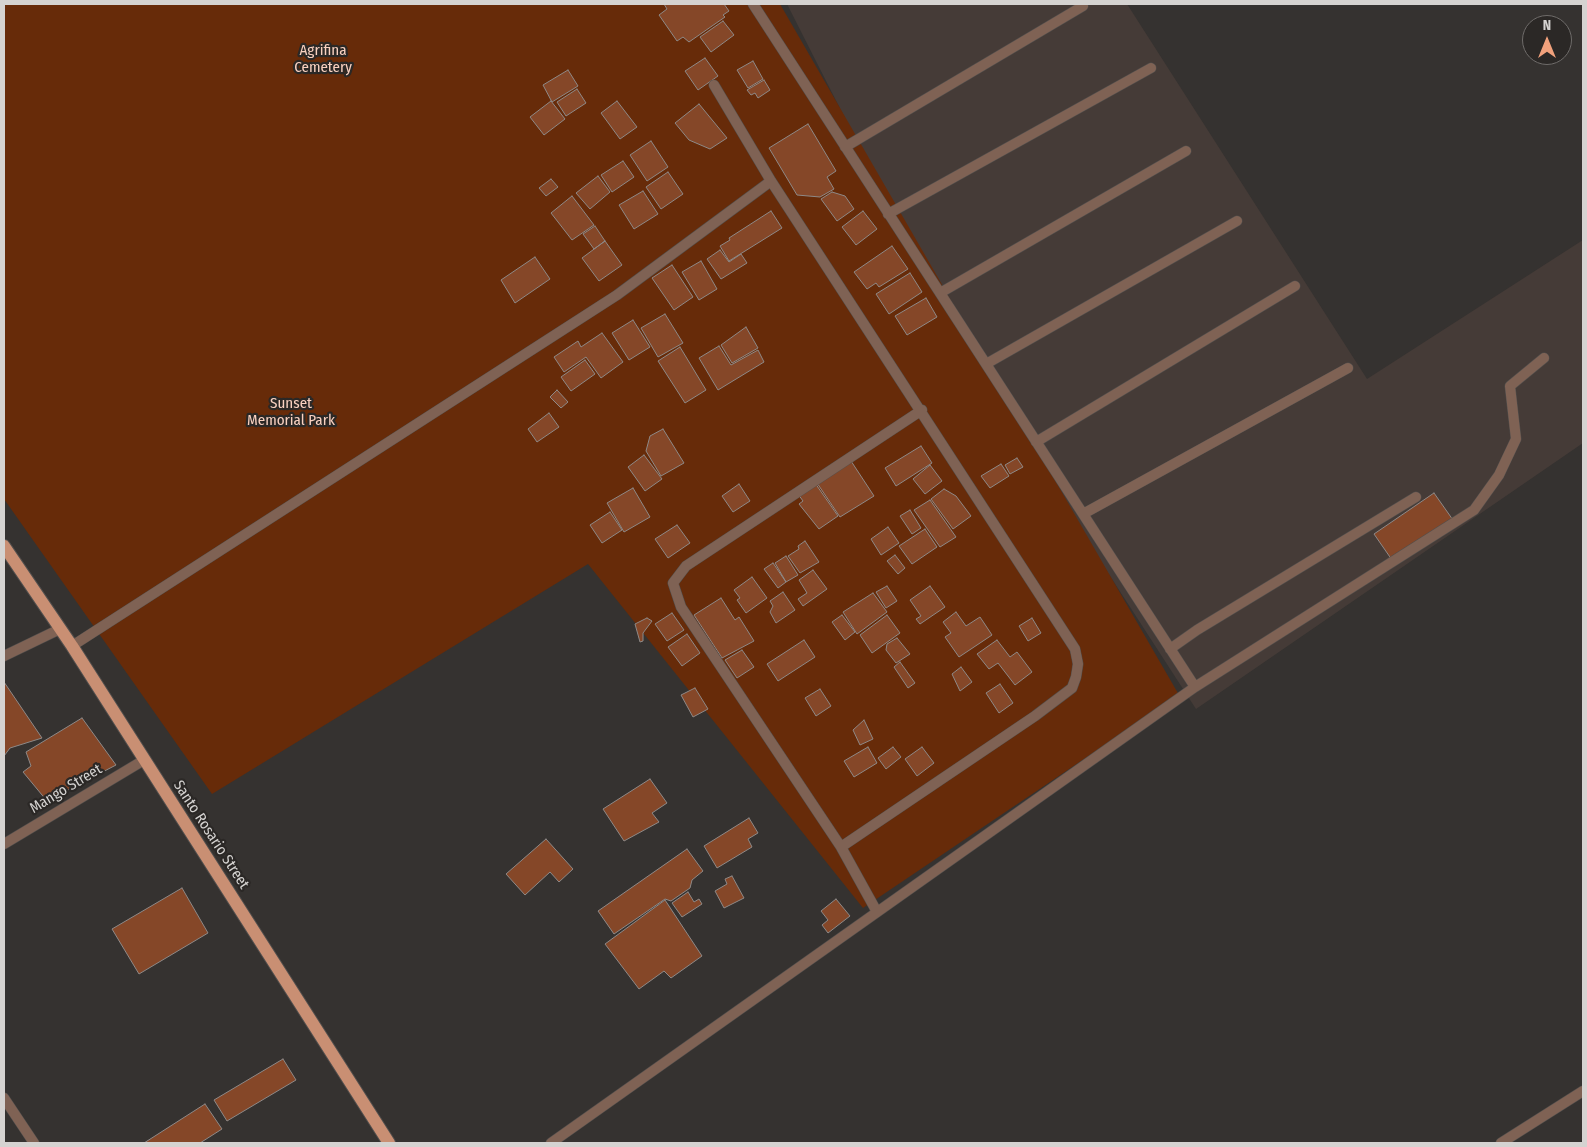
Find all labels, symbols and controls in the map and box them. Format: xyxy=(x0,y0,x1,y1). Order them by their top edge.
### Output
north arrow xyxy=(1522,15,1572,65)
text: N xyxy=(1543,17,1551,34)
park label: Agrifina Cemetery xyxy=(294,42,352,77)
park label: Sunset Memorial Park xyxy=(247,395,335,430)
street label: Mango Street xyxy=(27,760,105,818)
street label: Santo Rosario Street xyxy=(169,777,253,893)

